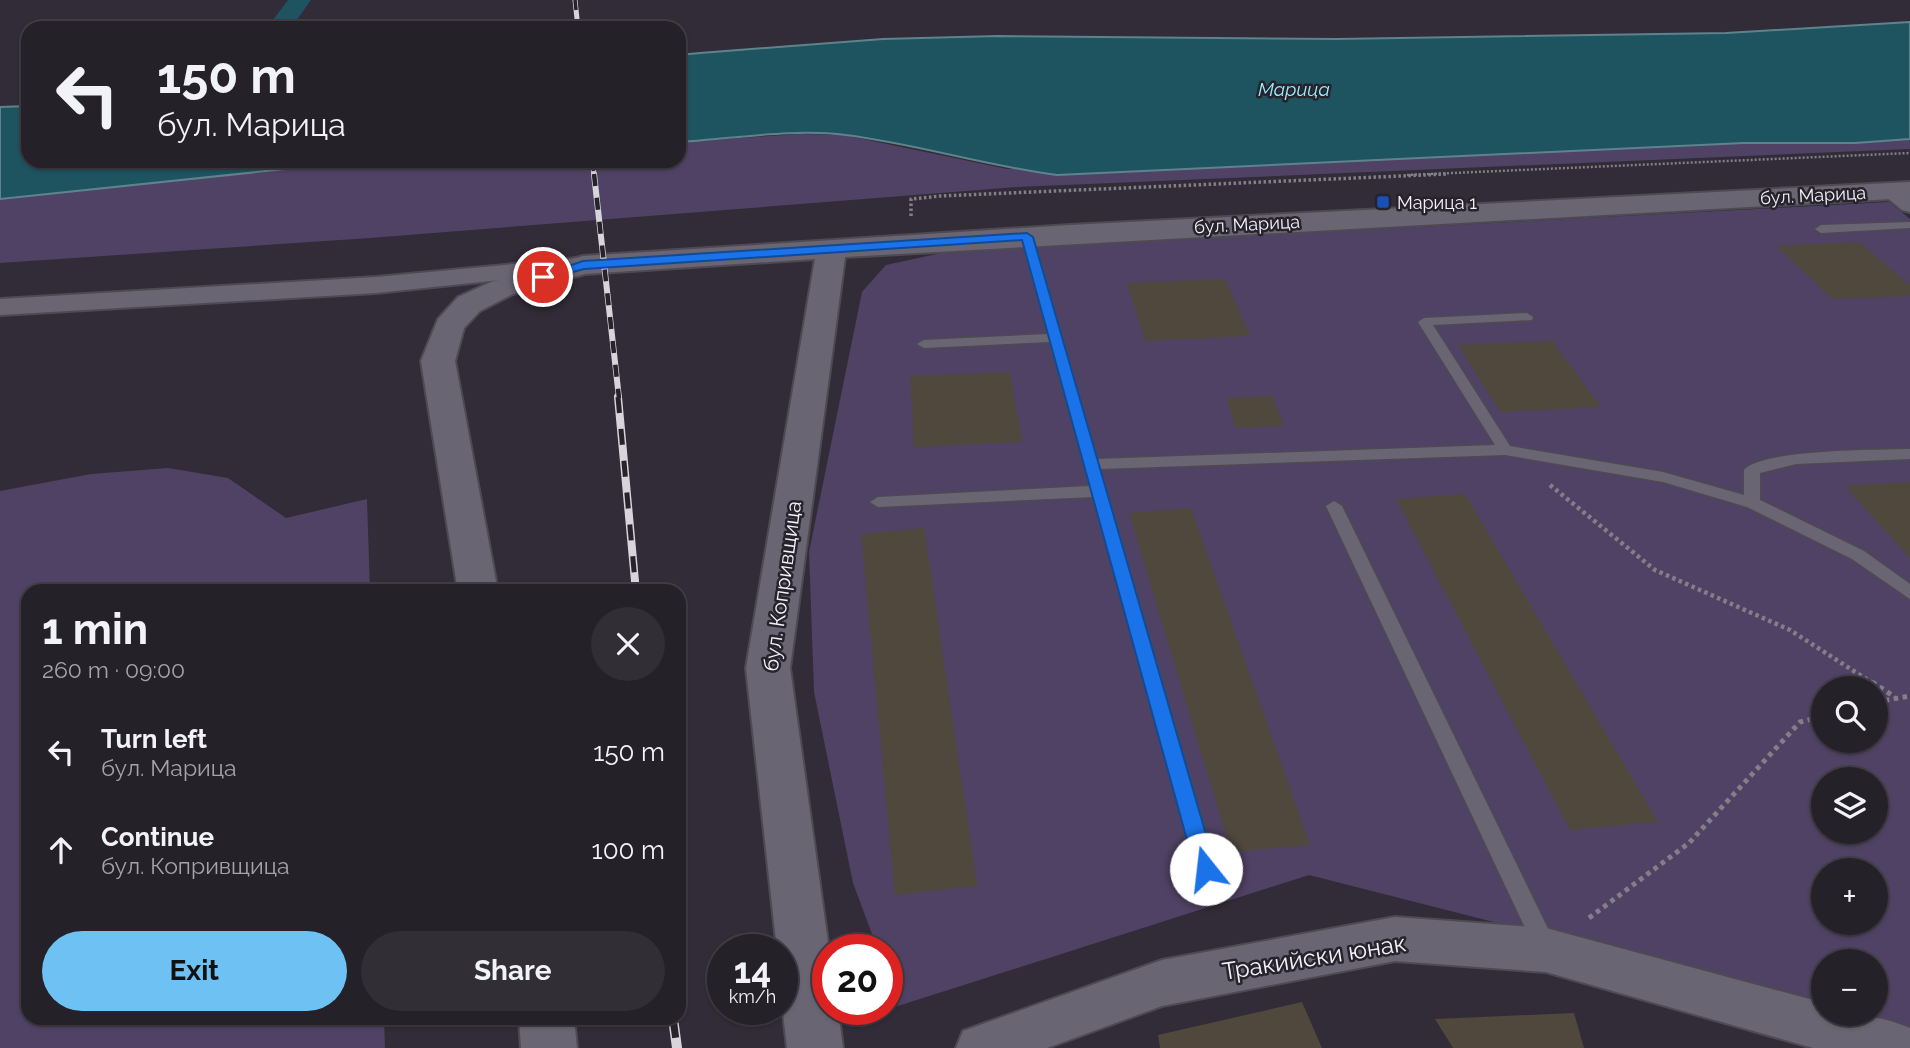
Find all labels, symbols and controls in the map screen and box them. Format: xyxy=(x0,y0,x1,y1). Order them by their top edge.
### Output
text: 150 m xyxy=(157,47,296,104)
icon: left xyxy=(42,49,133,140)
water label: Марица xyxy=(1258,78,1330,100)
text: бул. Марица xyxy=(157,106,346,143)
street label: бул. Марица xyxy=(1759,182,1867,208)
place label: Марица 1 xyxy=(1397,192,1477,213)
marker: Марица 1 xyxy=(1375,194,1391,210)
street label: бул. Марица xyxy=(1193,211,1301,237)
pin xyxy=(513,247,573,307)
icon: arrive xyxy=(524,258,562,296)
street label: бул. Копривщица xyxy=(758,499,806,673)
text: 1 min xyxy=(42,605,148,654)
button: close xyxy=(591,607,665,681)
text: 260 m · 09:00 xyxy=(42,656,185,683)
map controls xyxy=(1811,676,1888,1026)
button: search xyxy=(1811,676,1888,753)
text: Turn left xyxy=(101,724,207,754)
icon: left xyxy=(42,733,80,771)
text: 150 m xyxy=(593,737,665,767)
text: бул. Марица xyxy=(101,754,237,781)
button: layers xyxy=(1811,767,1888,844)
text: Continue xyxy=(101,822,214,852)
icon: ahead xyxy=(42,831,80,869)
position arrow xyxy=(1169,832,1243,906)
text: 100 m xyxy=(592,835,665,865)
text: бул. Копривщица xyxy=(101,852,290,879)
button: + xyxy=(1811,858,1888,935)
street label: Тракийски юнак xyxy=(1220,928,1408,986)
button: Exit xyxy=(42,931,347,1011)
button: Share xyxy=(361,931,665,1011)
speed limit sign: 20 xyxy=(812,934,903,1025)
button: − xyxy=(1811,949,1888,1026)
text: 14 xyxy=(734,950,771,991)
text: km/h xyxy=(729,986,776,1007)

